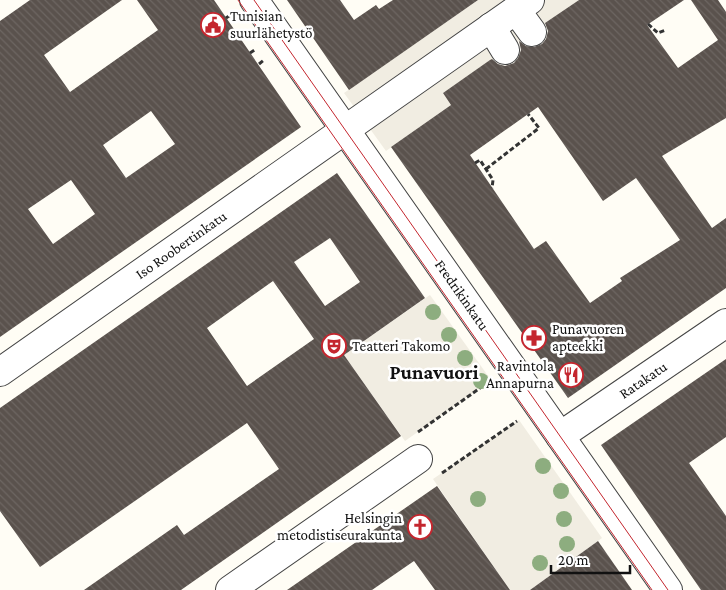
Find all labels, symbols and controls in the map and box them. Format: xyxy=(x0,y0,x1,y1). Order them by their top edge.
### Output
place label: Tunisian suurlähetystö xyxy=(230,8,312,42)
public building icon: Tunisian suurlähetystö xyxy=(200,12,226,38)
street label: Iso Roobertinkatu xyxy=(132,208,230,282)
street label: Fredrikinkatu xyxy=(432,257,492,333)
place label: Punavuoren apteekki xyxy=(552,321,624,355)
pharmacy icon: Punavuoren apteekki xyxy=(521,325,547,351)
theatre icon: Teatteri Takomo xyxy=(321,333,347,359)
place label: Teatteri Takomo xyxy=(352,338,450,354)
place label: Ravintola Annapurna xyxy=(486,358,554,392)
street label: Ratakatu xyxy=(616,358,670,402)
district label: Punavuori xyxy=(390,361,479,383)
restaurant icon: Ravintola Annapurna xyxy=(558,362,584,388)
place label: Helsingin metodistiseurakunta xyxy=(277,510,402,543)
church icon: Helsingin metodistiseurakunta xyxy=(407,514,433,540)
scale bar xyxy=(551,542,630,574)
text: 20 m xyxy=(558,552,589,568)

